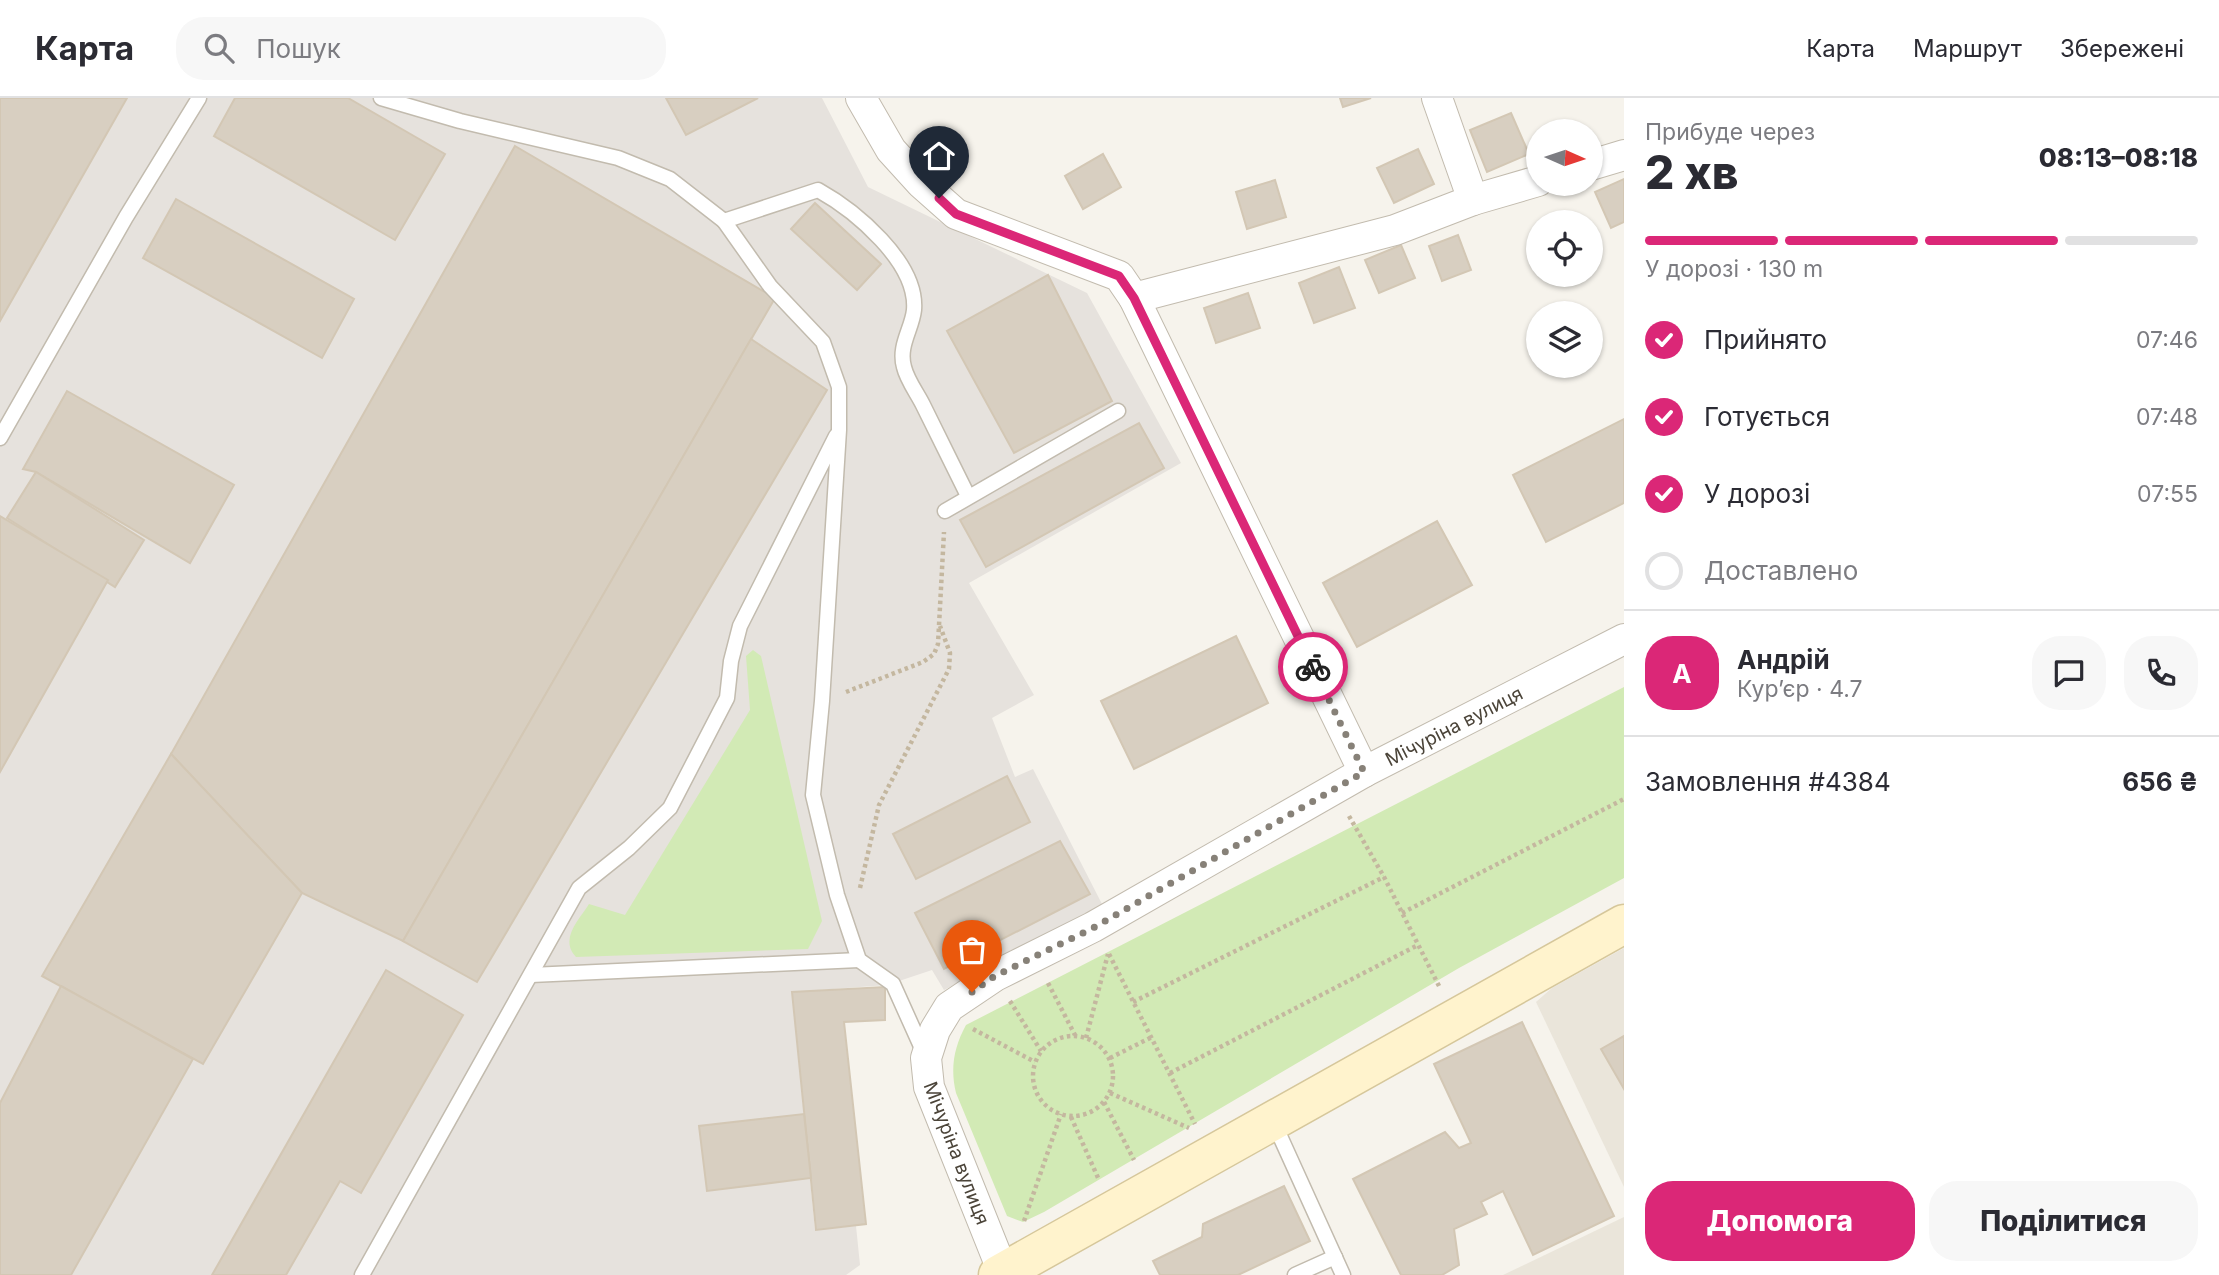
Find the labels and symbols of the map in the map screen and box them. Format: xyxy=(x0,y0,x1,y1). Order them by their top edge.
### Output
north arrow xyxy=(1526,119,1603,196)
pin xyxy=(909,126,969,198)
courier xyxy=(1278,632,1348,702)
street label: Мічуріна вулиця xyxy=(1382,682,1527,771)
pin xyxy=(942,920,1002,992)
street label: Мічуріна вулиця xyxy=(919,1078,994,1228)

